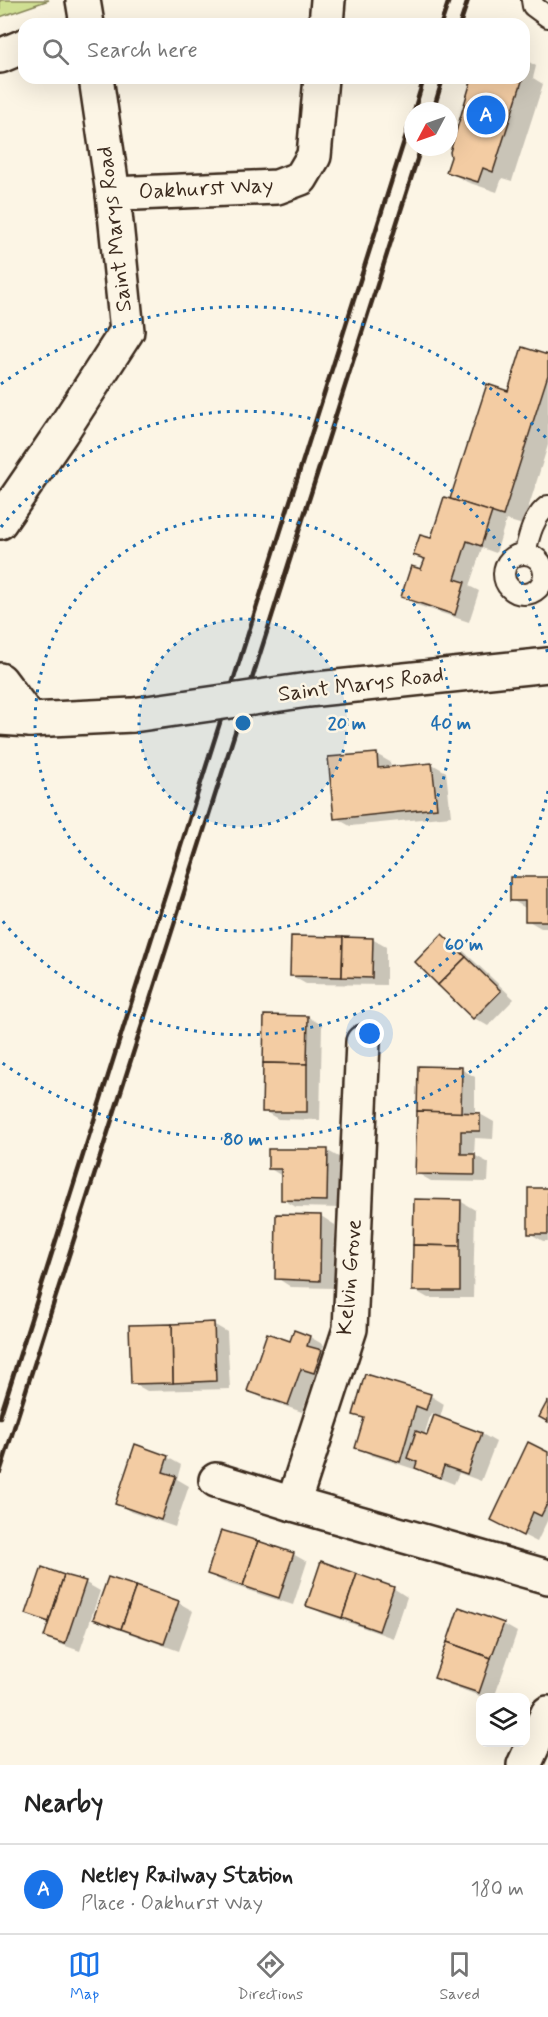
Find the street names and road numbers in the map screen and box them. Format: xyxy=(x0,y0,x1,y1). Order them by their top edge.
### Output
street label: Saint Marys Road xyxy=(91,145,139,313)
street label: Oakhurst Way xyxy=(138,171,274,207)
street label: Saint Marys Road xyxy=(277,661,445,709)
street label: Kelvin Grove xyxy=(331,1218,369,1336)

